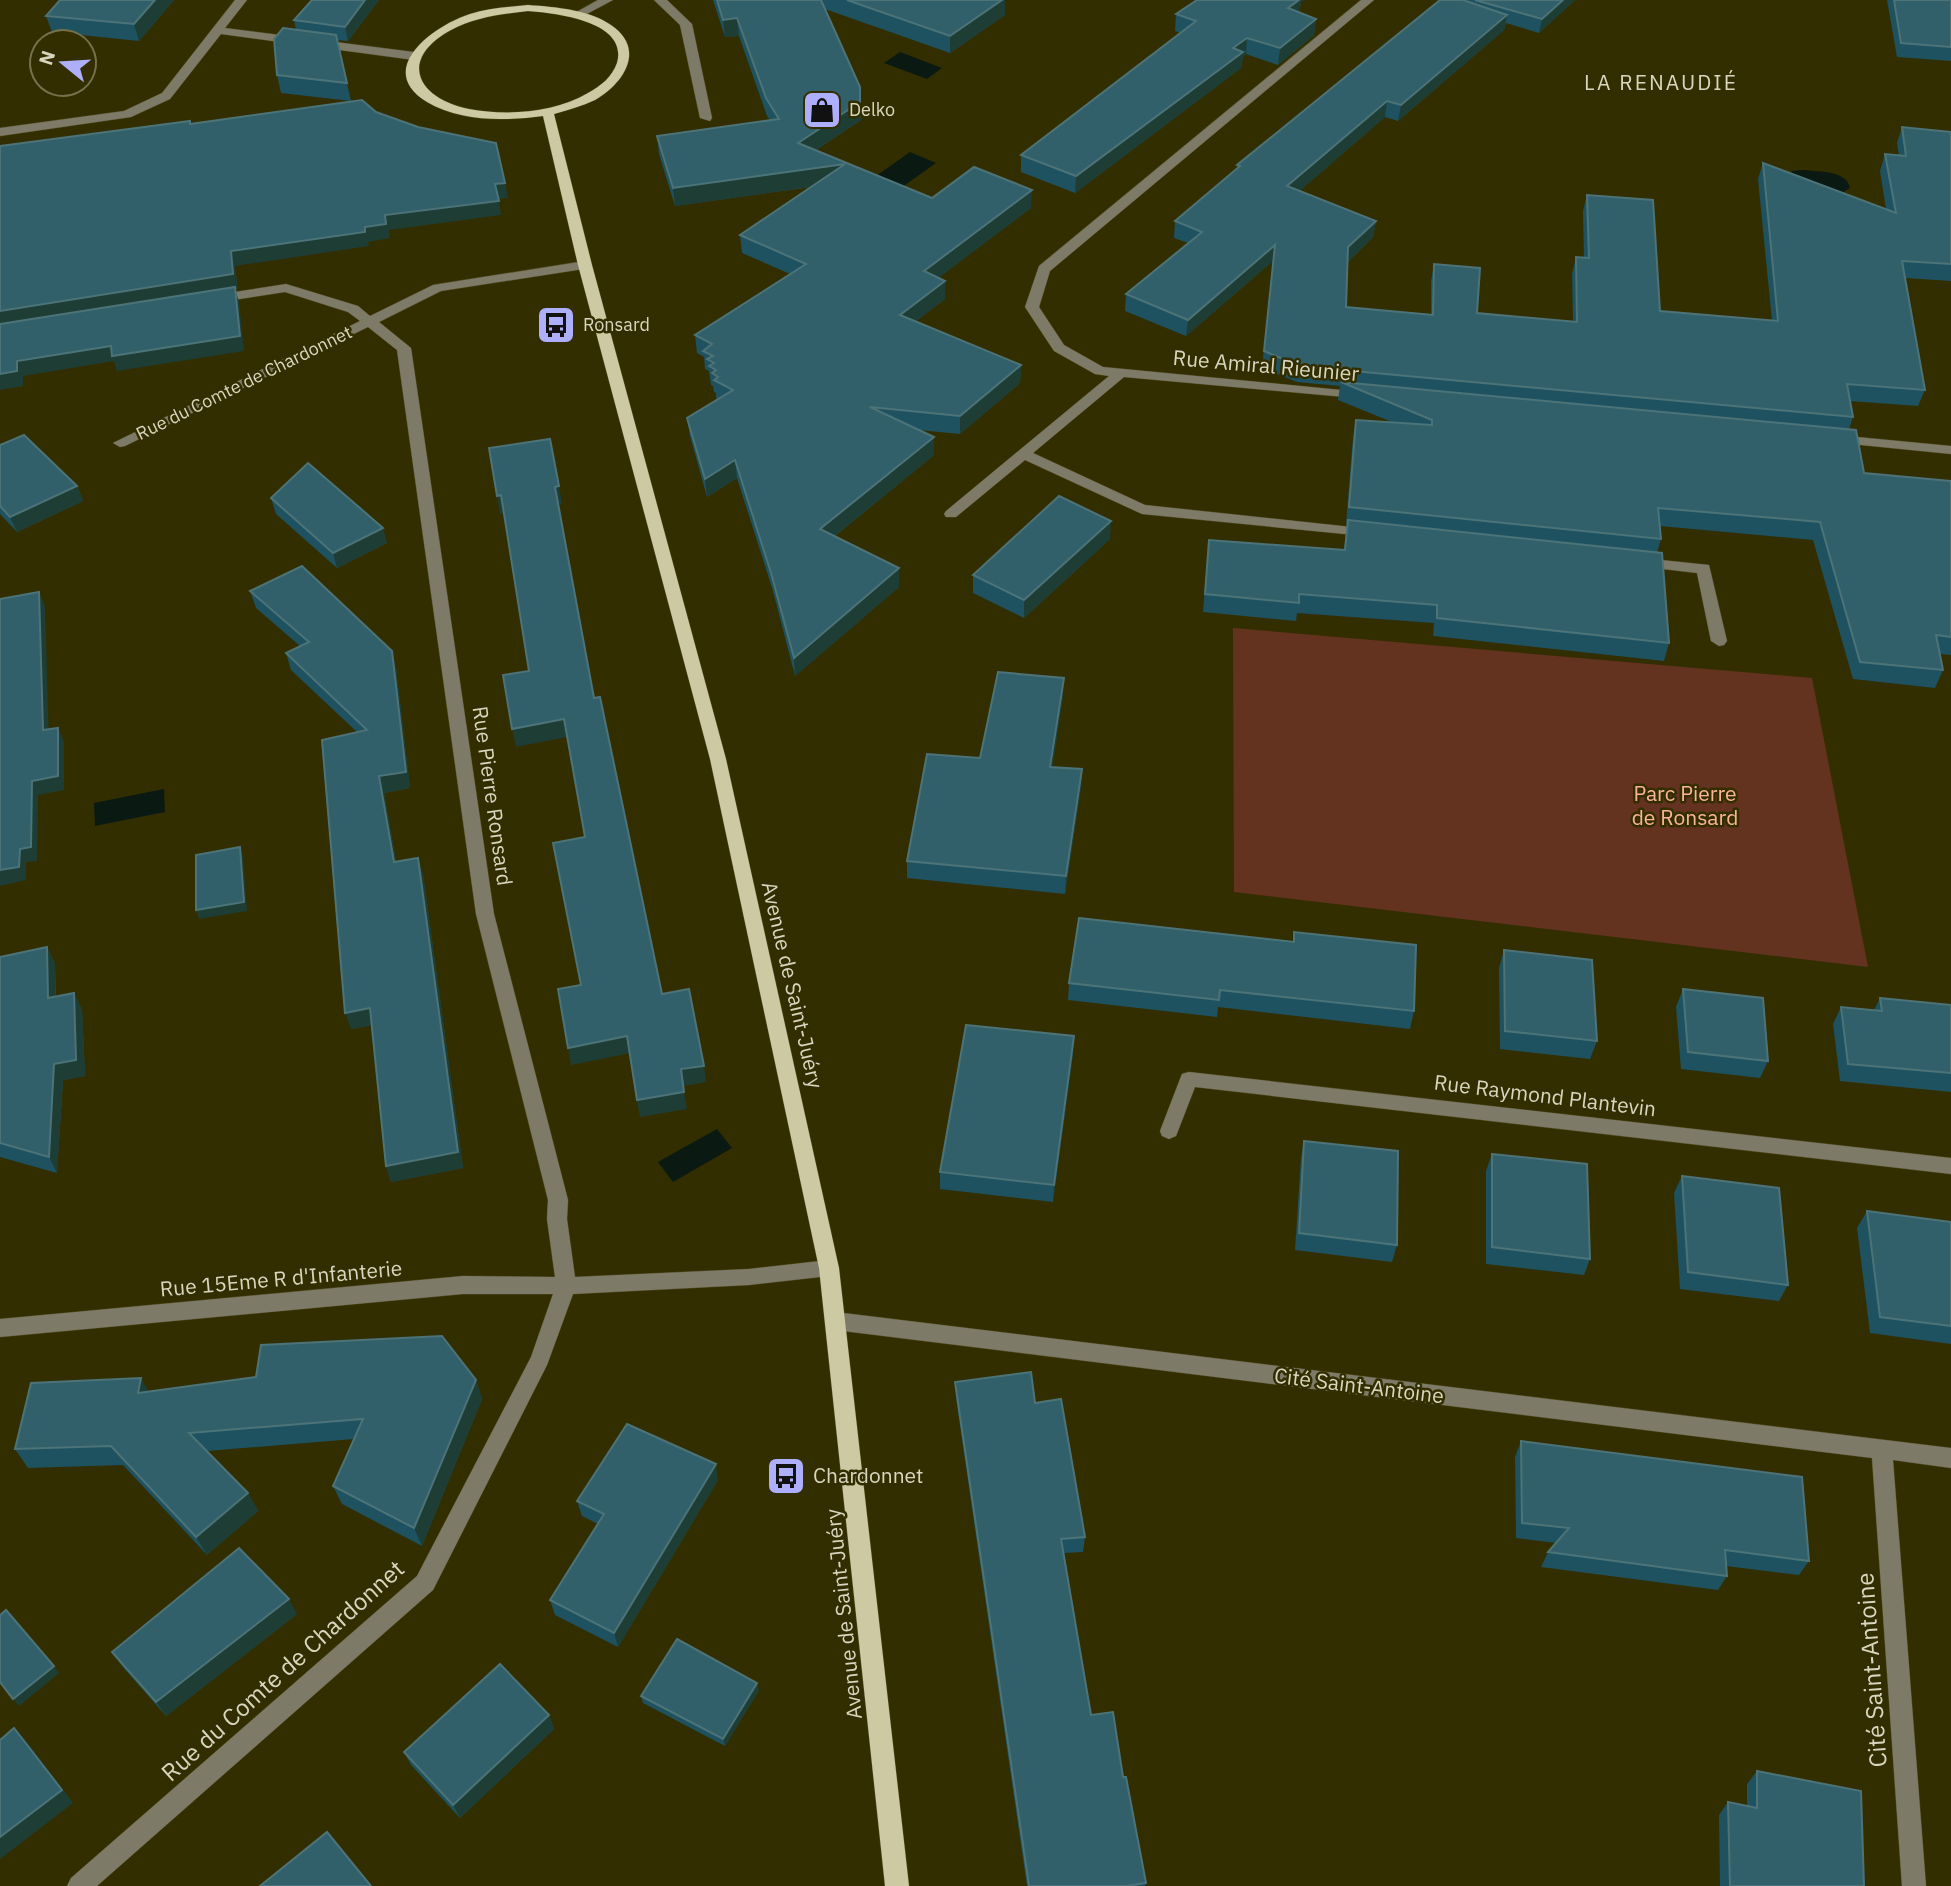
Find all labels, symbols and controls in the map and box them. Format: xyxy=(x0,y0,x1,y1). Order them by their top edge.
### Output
north arrow xyxy=(28,28,98,98)
text: N xyxy=(33,47,60,68)
district label: LA RENAUDIÉ xyxy=(1584,68,1738,96)
shop icon: Delko xyxy=(801,89,843,131)
place label: Delko xyxy=(849,98,895,121)
bus stop icon: Ronsard xyxy=(535,304,577,346)
place label: Ronsard xyxy=(583,313,650,336)
street label: Rue du Comte de Chardonnet xyxy=(132,320,356,445)
street label: Rue Amiral Rieunier xyxy=(1172,343,1361,387)
street label: Rue Pierre Ronsard xyxy=(467,704,519,888)
park label: Parc Pierre de Ronsard xyxy=(1632,779,1738,831)
street label: Avenue de Saint-Juéry xyxy=(756,879,831,1092)
street label: Rue Raymond Plantevin xyxy=(1432,1067,1658,1123)
street label: Rue 15Eme R d'Infanterie xyxy=(158,1253,403,1303)
street label: Cité Saint-Antoine xyxy=(1273,1361,1446,1409)
bus stop icon: Chardonnet xyxy=(765,1455,807,1497)
place label: Chardonnet xyxy=(813,1461,923,1489)
street label: Avenue de Saint-Juéry xyxy=(818,1507,868,1721)
street label: Rue du Comte de Chardonnet xyxy=(154,1552,411,1788)
street label: Cité Saint-Antoine xyxy=(1848,1572,1894,1769)

